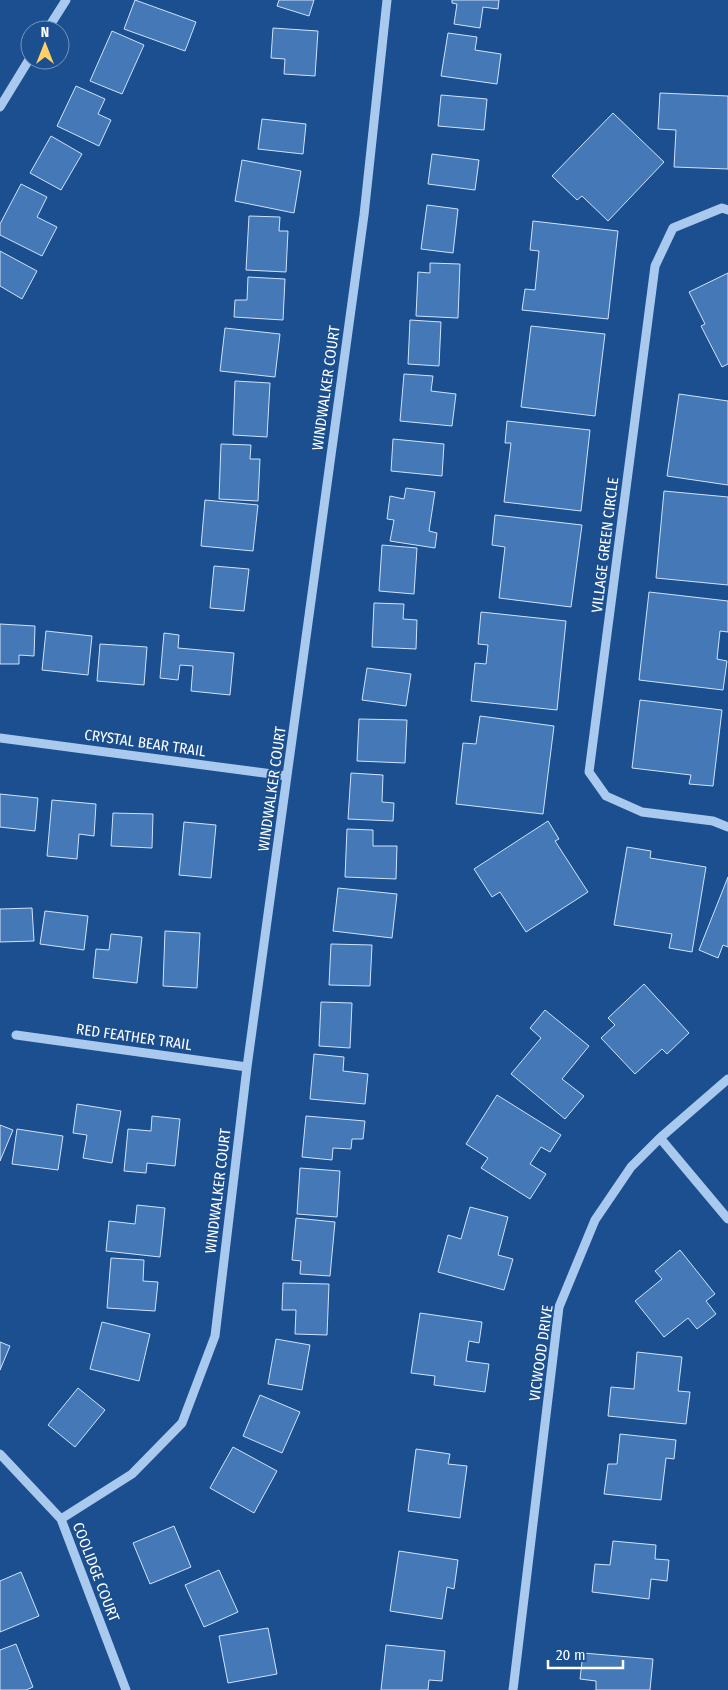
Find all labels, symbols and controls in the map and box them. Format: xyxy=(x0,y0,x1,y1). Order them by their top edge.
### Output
north arrow xyxy=(20,20,70,70)
text: N xyxy=(41,24,49,41)
street label: WINDWALKER COURT xyxy=(308,324,344,452)
street label: VILLAGE GREEN CIRCLE xyxy=(588,476,622,614)
street label: WINDWALKER COURT xyxy=(254,725,290,853)
street label: CRYSTAL BEAR TRAIL xyxy=(83,726,207,760)
street label: RED FEATHER TRAIL xyxy=(75,1020,193,1054)
street label: WINDWALKER COURT xyxy=(201,1127,235,1255)
street label: VICWOOD DRIVE xyxy=(525,1304,557,1402)
street label: COOLIDGE COURT xyxy=(69,1520,123,1624)
scale bar xyxy=(548,1638,623,1670)
text: 20 m xyxy=(556,1646,586,1664)

